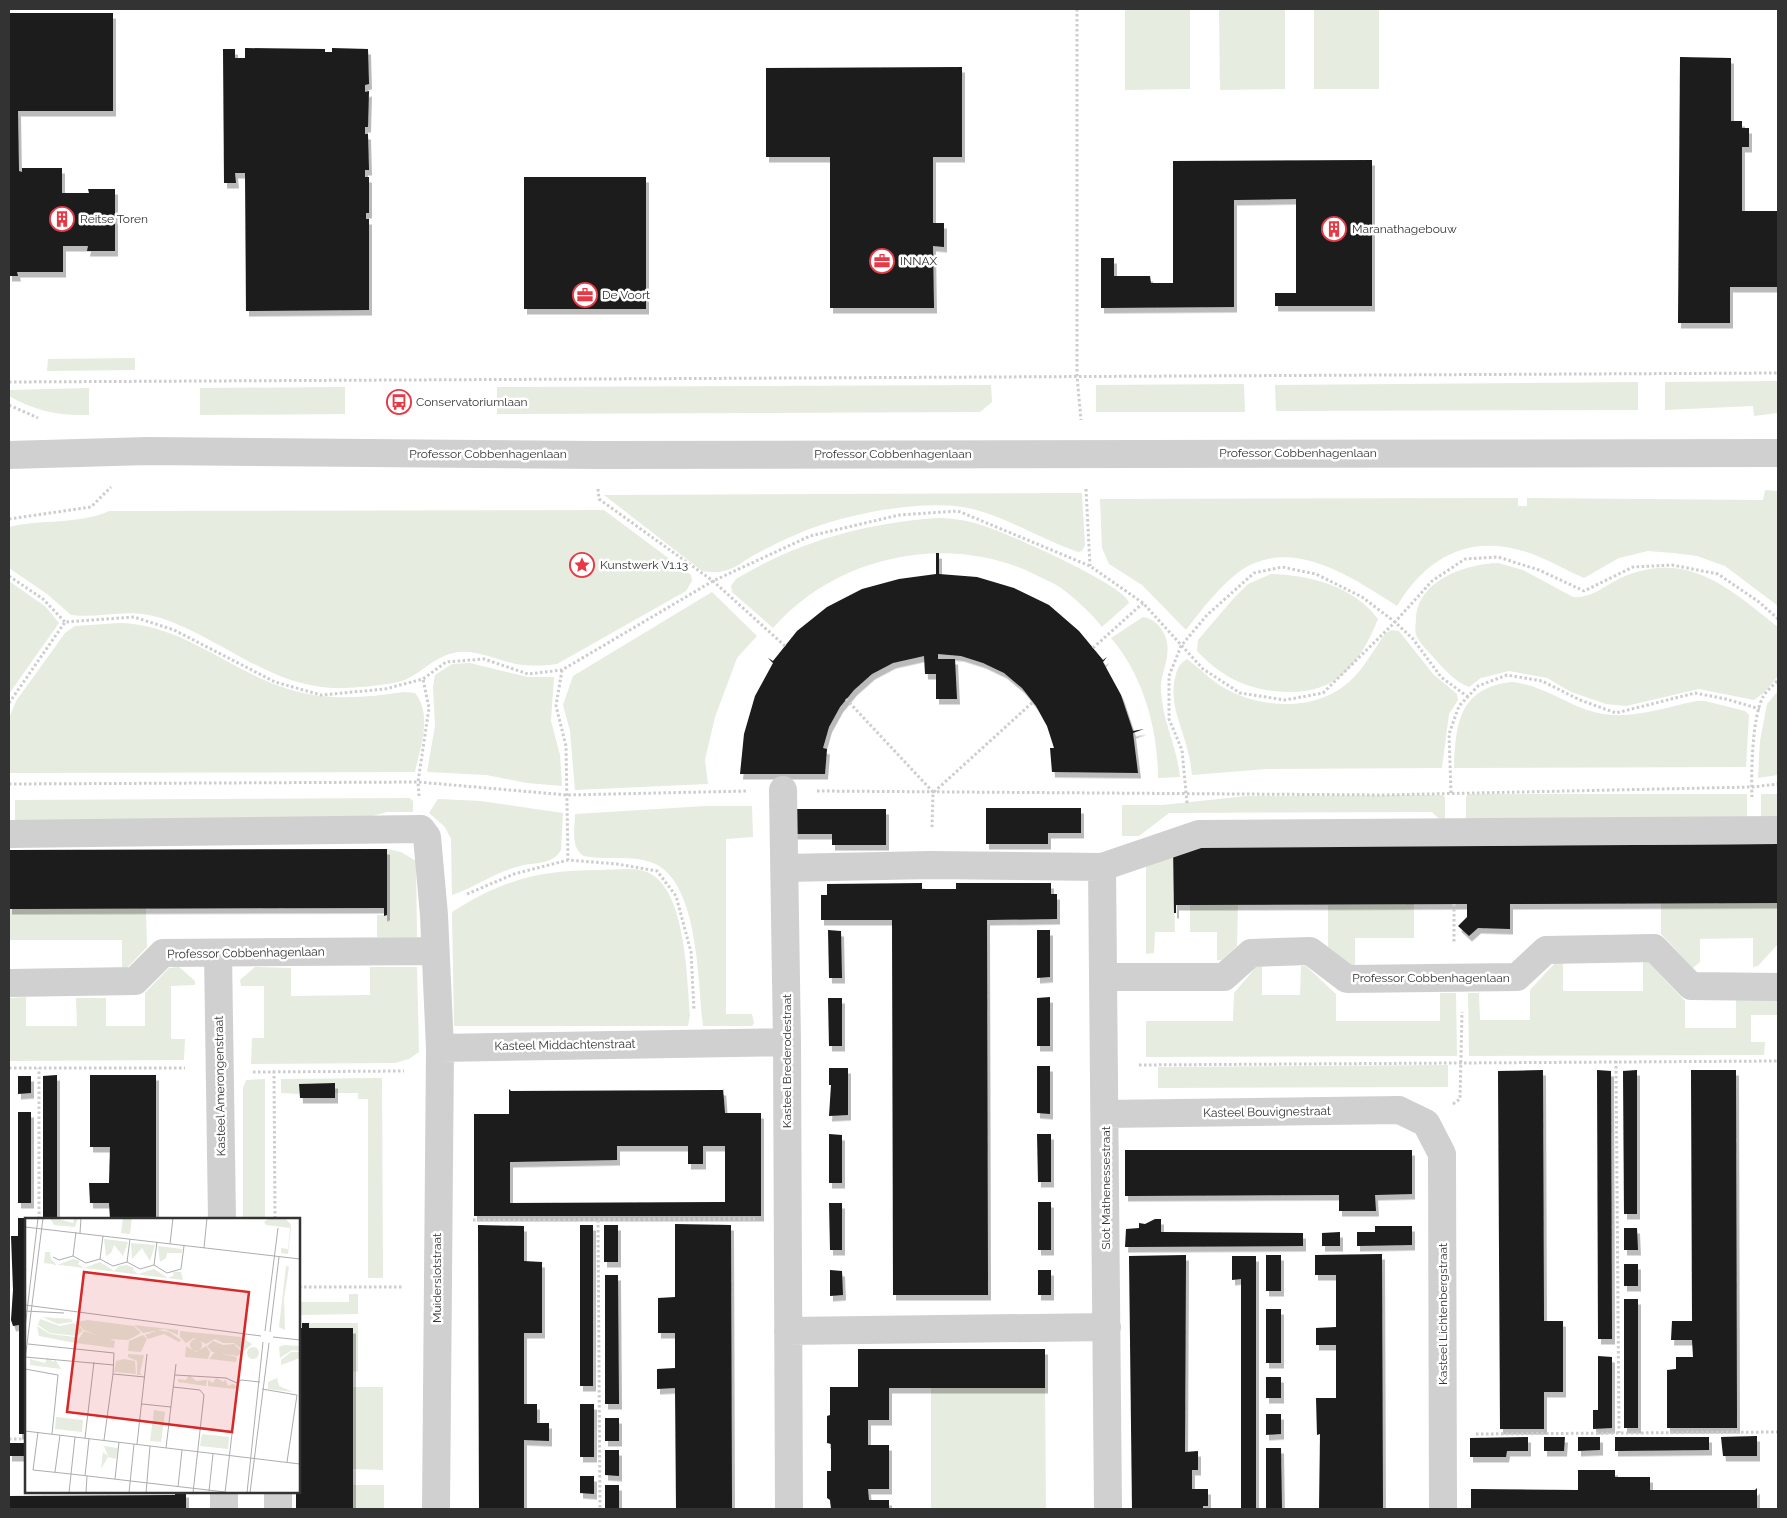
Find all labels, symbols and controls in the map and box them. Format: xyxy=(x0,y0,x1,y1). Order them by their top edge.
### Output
building icon: Reitse Toren xyxy=(49,206,75,232)
place label: Reitse Toren xyxy=(80,212,148,226)
building icon: Maranathagebouw xyxy=(1321,216,1347,242)
place label: Maranathagebouw xyxy=(1352,222,1457,236)
office icon: INNAX xyxy=(869,248,895,274)
place label: INNAX xyxy=(900,254,938,268)
office icon: De Voort xyxy=(572,282,598,308)
place label: De Voort xyxy=(602,288,650,302)
bus stop icon: Conservatoriumlaan xyxy=(386,389,412,415)
place label: Conservatoriumlaan xyxy=(416,395,528,409)
street label: Professor Cobbenhagenlaan xyxy=(1219,446,1377,460)
street label: Professor Cobbenhagenlaan xyxy=(409,447,567,461)
street label: Professor Cobbenhagenlaan xyxy=(814,447,972,461)
place icon: Kunstwerk V1.13 xyxy=(569,552,595,578)
place label: Kunstwerk V1.13 xyxy=(600,558,688,572)
street label: Professor Cobbenhagenlaan xyxy=(167,945,325,961)
street label: Professor Cobbenhagenlaan xyxy=(1352,971,1510,985)
street label: Kasteel Brederodestraat xyxy=(780,994,794,1128)
street label: Kasteel Amerongenstraat xyxy=(212,1016,228,1156)
street label: Kasteel Middachtenstraat xyxy=(494,1037,636,1053)
street label: Kasteel Bouvignestraat xyxy=(1203,1104,1331,1120)
street label: Slot Mathenessestraat xyxy=(1099,1126,1113,1250)
inset map xyxy=(25,1218,300,1493)
street label: Muiderslotstraat xyxy=(430,1233,444,1323)
street label: Kasteel Lichtenbergstraat xyxy=(1436,1243,1450,1385)

